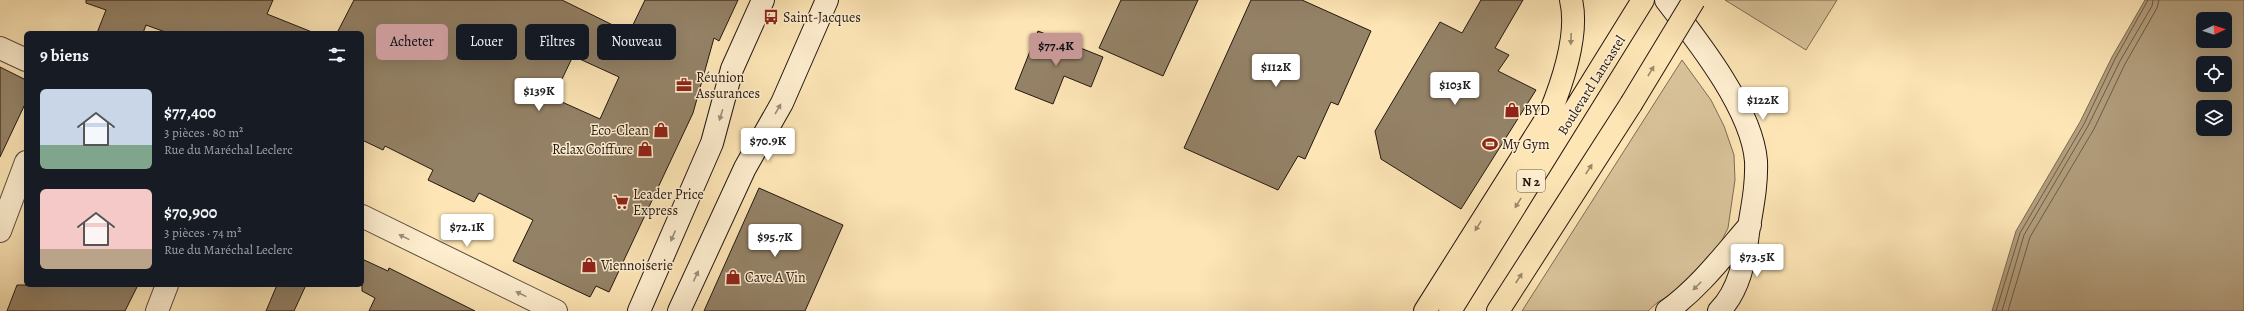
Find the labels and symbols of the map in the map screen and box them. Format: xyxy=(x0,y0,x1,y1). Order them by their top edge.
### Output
bus stop icon: Saint-Jacques xyxy=(762,8,780,26)
place label: Saint-Jacques xyxy=(783,8,861,27)
north arrow xyxy=(2196,12,2232,48)
street label: Boulevard Lancastel xyxy=(1553,31,1630,139)
pin: $77.4K xyxy=(1023,33,1089,67)
one-way arrow xyxy=(1568,33,1574,46)
pin: $112K xyxy=(1248,54,1304,88)
one-way arrow xyxy=(1647,66,1655,76)
place label: Réunion Assurances xyxy=(695,68,760,103)
pin: $103K xyxy=(1427,72,1483,106)
office icon: Réunion Assurances xyxy=(675,76,693,94)
pin: $139K xyxy=(511,78,567,112)
pin: $122K xyxy=(1735,87,1791,121)
shop icon: BYD xyxy=(1503,101,1521,119)
place label: BYD xyxy=(1524,101,1550,120)
one-way arrow xyxy=(775,103,782,115)
one-way arrow xyxy=(718,109,724,121)
place label: Eco-Clean xyxy=(590,121,649,140)
shop icon: Eco-Clean xyxy=(652,121,670,139)
pin: $70.9K xyxy=(735,128,801,162)
sports icon: My Gym xyxy=(1481,135,1499,153)
place label: My Gym xyxy=(1502,135,1550,154)
place label: Relax Coiffure xyxy=(552,140,633,159)
shop icon: Relax Coiffure xyxy=(636,140,654,158)
one-way arrow xyxy=(1585,164,1593,174)
road number: N 2 xyxy=(1517,170,1545,192)
place label: Leader Price Express xyxy=(633,185,704,220)
supermarket icon: Leader Price Express xyxy=(612,193,630,211)
one-way arrow xyxy=(1514,197,1521,209)
pin: $72.1K xyxy=(434,214,500,248)
one-way arrow xyxy=(1474,221,1482,231)
pin: $95.7K xyxy=(742,224,808,258)
one-way arrow xyxy=(669,230,675,242)
one-way arrow xyxy=(399,234,410,240)
pin: $73.5K xyxy=(1724,244,1790,278)
shop icon: Viennoiserie xyxy=(580,256,598,274)
place label: Viennoiserie xyxy=(600,256,673,275)
shop icon: Cave A Vin xyxy=(724,268,742,286)
place label: Cave A Vin xyxy=(745,268,806,287)
one-way arrow xyxy=(693,269,699,281)
one-way arrow xyxy=(1515,273,1523,283)
one-way arrow xyxy=(1692,281,1702,291)
one-way arrow xyxy=(515,291,527,297)

